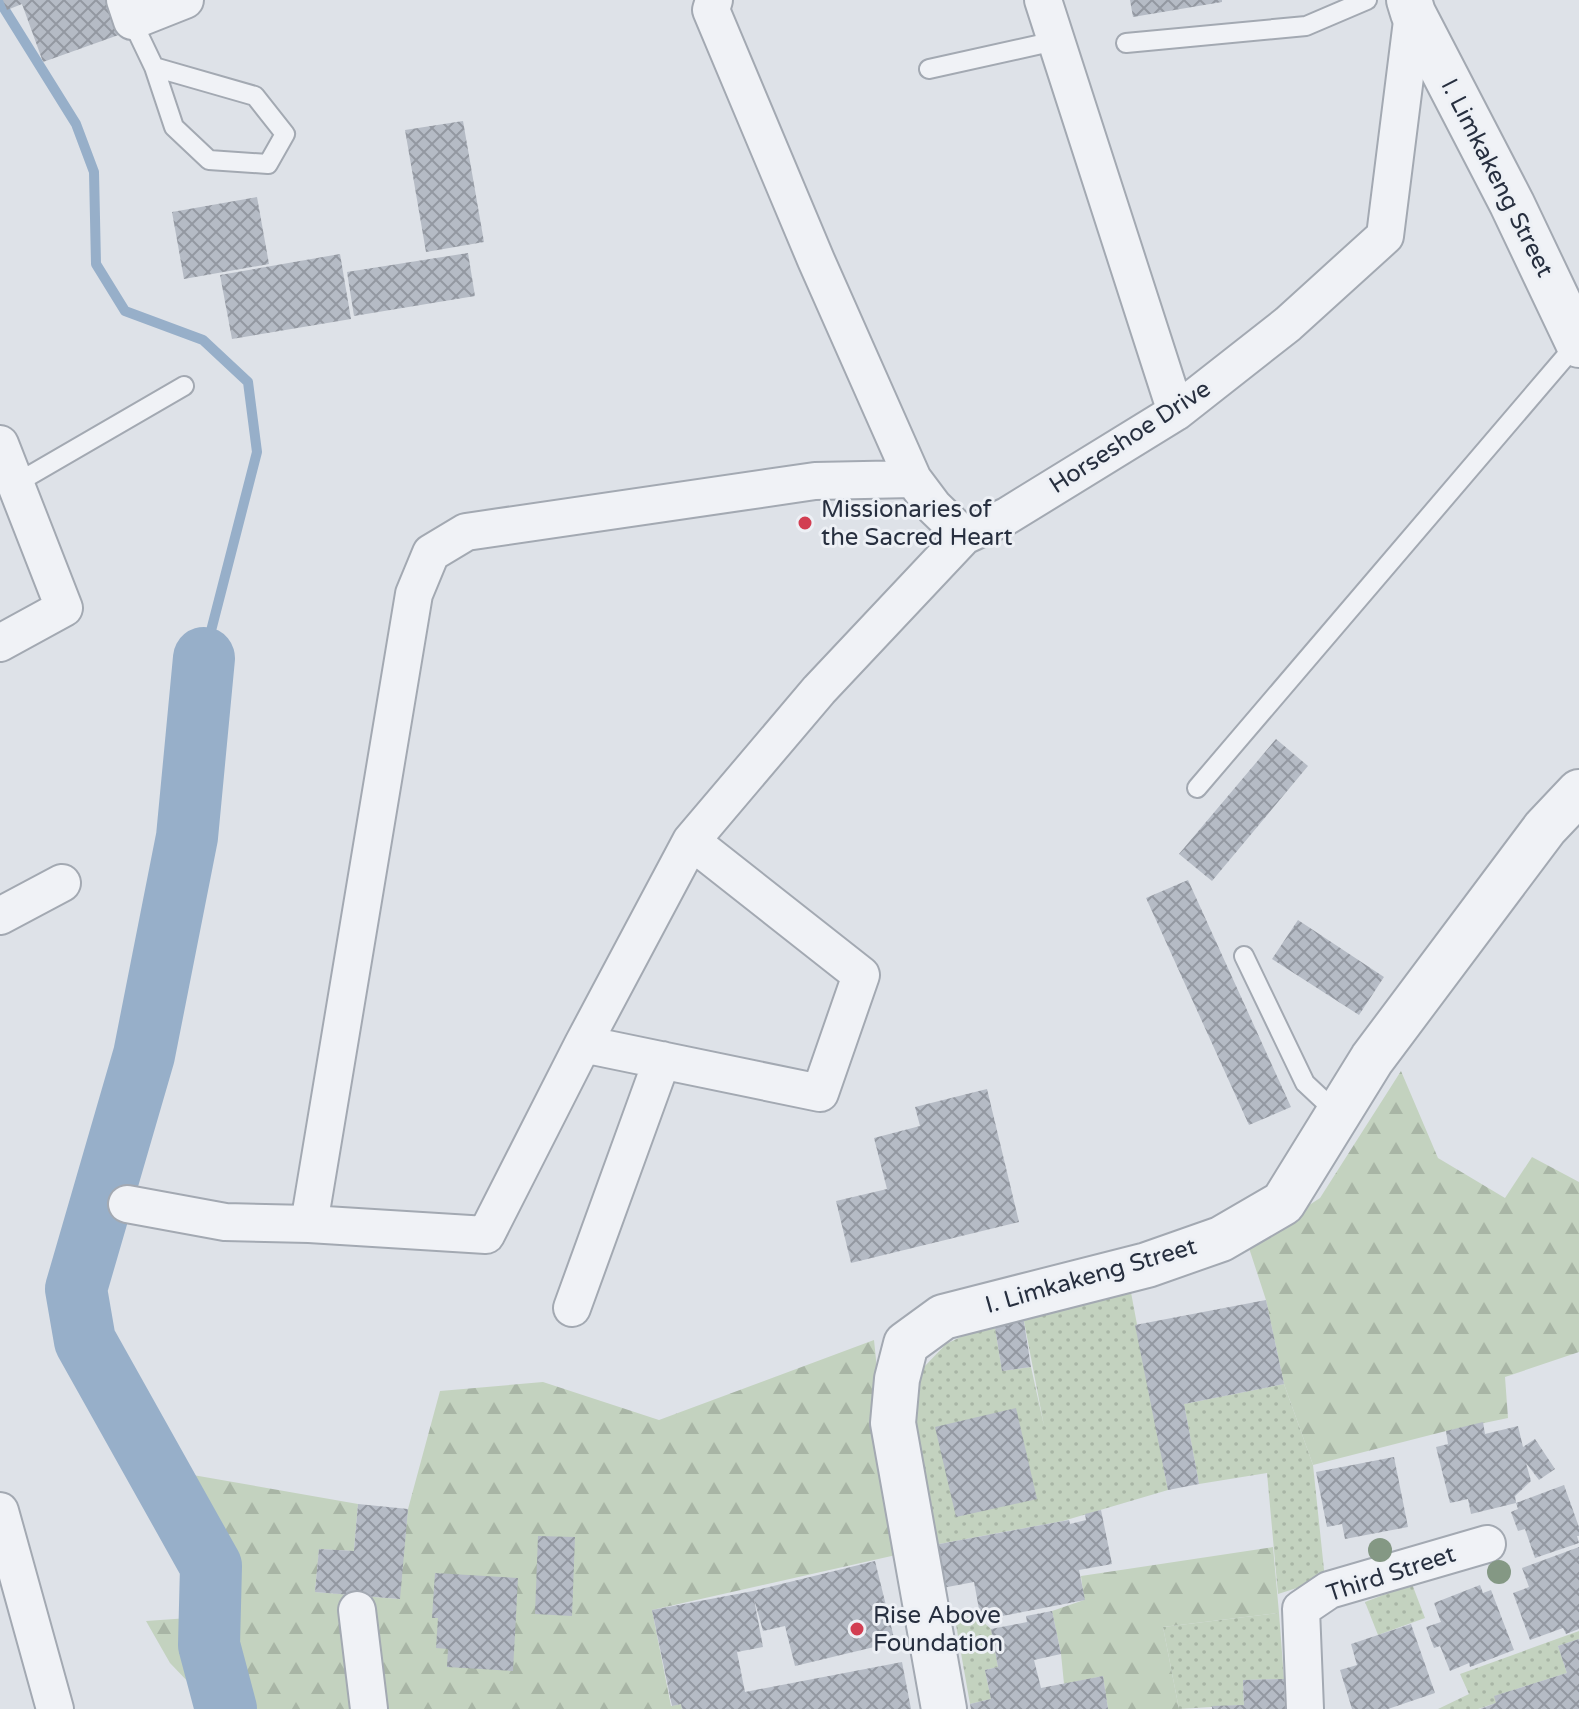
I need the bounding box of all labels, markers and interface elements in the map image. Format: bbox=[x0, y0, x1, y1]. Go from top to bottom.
street label: I. Limkakeng Street bbox=[1434, 74, 1560, 282]
street label: Horseshoe Drive bbox=[1044, 374, 1216, 500]
place label: Missionaries of the Sacred Heart bbox=[821, 495, 1013, 552]
marker: Missionaries of the Sacred Heart bbox=[796, 514, 814, 532]
street label: I. Limkakeng Street bbox=[982, 1232, 1200, 1320]
street label: Third Street bbox=[1323, 1540, 1459, 1608]
place label: Rise Above Foundation bbox=[873, 1601, 1003, 1658]
marker: Rise Above Foundation bbox=[848, 1620, 866, 1638]

